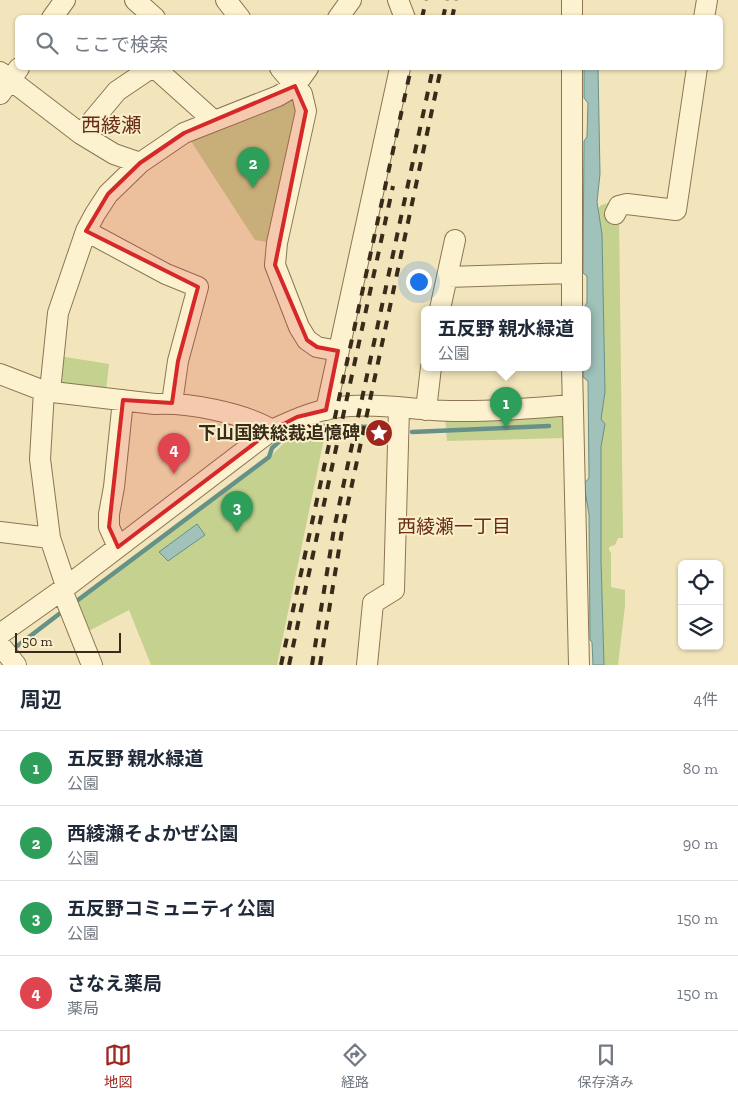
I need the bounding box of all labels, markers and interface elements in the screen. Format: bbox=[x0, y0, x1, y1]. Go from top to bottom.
search box bbox=[15, 15, 723, 70]
icon: search bbox=[33, 29, 61, 57]
text: ここで検索 bbox=[73, 33, 168, 56]
district label: 西綾瀬 bbox=[81, 113, 141, 137]
pin: 2 bbox=[237, 147, 269, 188]
your location bbox=[406, 269, 432, 295]
popup bbox=[421, 306, 591, 371]
text: 五反野 親水緑道 bbox=[438, 317, 574, 340]
text: 公園 bbox=[438, 344, 470, 363]
pin: 1 bbox=[490, 387, 522, 428]
place icon: 下山国鉄総裁追憶碑 bbox=[364, 418, 394, 448]
place label: 下山国鉄総裁追憶碑 bbox=[198, 422, 360, 444]
pin: 4 bbox=[158, 433, 190, 474]
pin: 3 bbox=[221, 491, 253, 532]
district label: 西綾瀬一丁目 bbox=[397, 515, 511, 538]
map controls bbox=[678, 560, 723, 650]
button: locate bbox=[678, 560, 723, 605]
button: layers bbox=[678, 605, 723, 650]
scale bar bbox=[15, 630, 121, 653]
text: 50 m bbox=[22, 633, 53, 650]
text: 周辺 bbox=[20, 687, 62, 712]
text: 4件 bbox=[693, 690, 718, 709]
text: 五反野 親水緑道 bbox=[67, 747, 204, 770]
text: 1 bbox=[33, 759, 39, 778]
text: 80 m bbox=[683, 759, 718, 778]
text: 公園 bbox=[67, 774, 99, 793]
text: 西綾瀬そよかぜ公園 bbox=[67, 822, 238, 845]
text: 2 bbox=[32, 834, 40, 853]
text: 90 m bbox=[683, 834, 718, 853]
text: 公園 bbox=[67, 849, 99, 868]
text: 五反野コミュニティ公園 bbox=[67, 897, 275, 920]
text: 3 bbox=[32, 909, 40, 928]
text: 150 m bbox=[677, 909, 718, 928]
text: 公園 bbox=[67, 924, 99, 943]
text: さなえ薬局 bbox=[67, 972, 162, 995]
text: 4 bbox=[31, 984, 41, 1003]
text: 150 m bbox=[677, 984, 718, 1003]
text: 薬局 bbox=[67, 999, 99, 1018]
tab: 地図 bbox=[104, 1041, 132, 1091]
tab: 経路 bbox=[341, 1041, 369, 1091]
tab: 保存済み bbox=[578, 1041, 634, 1091]

